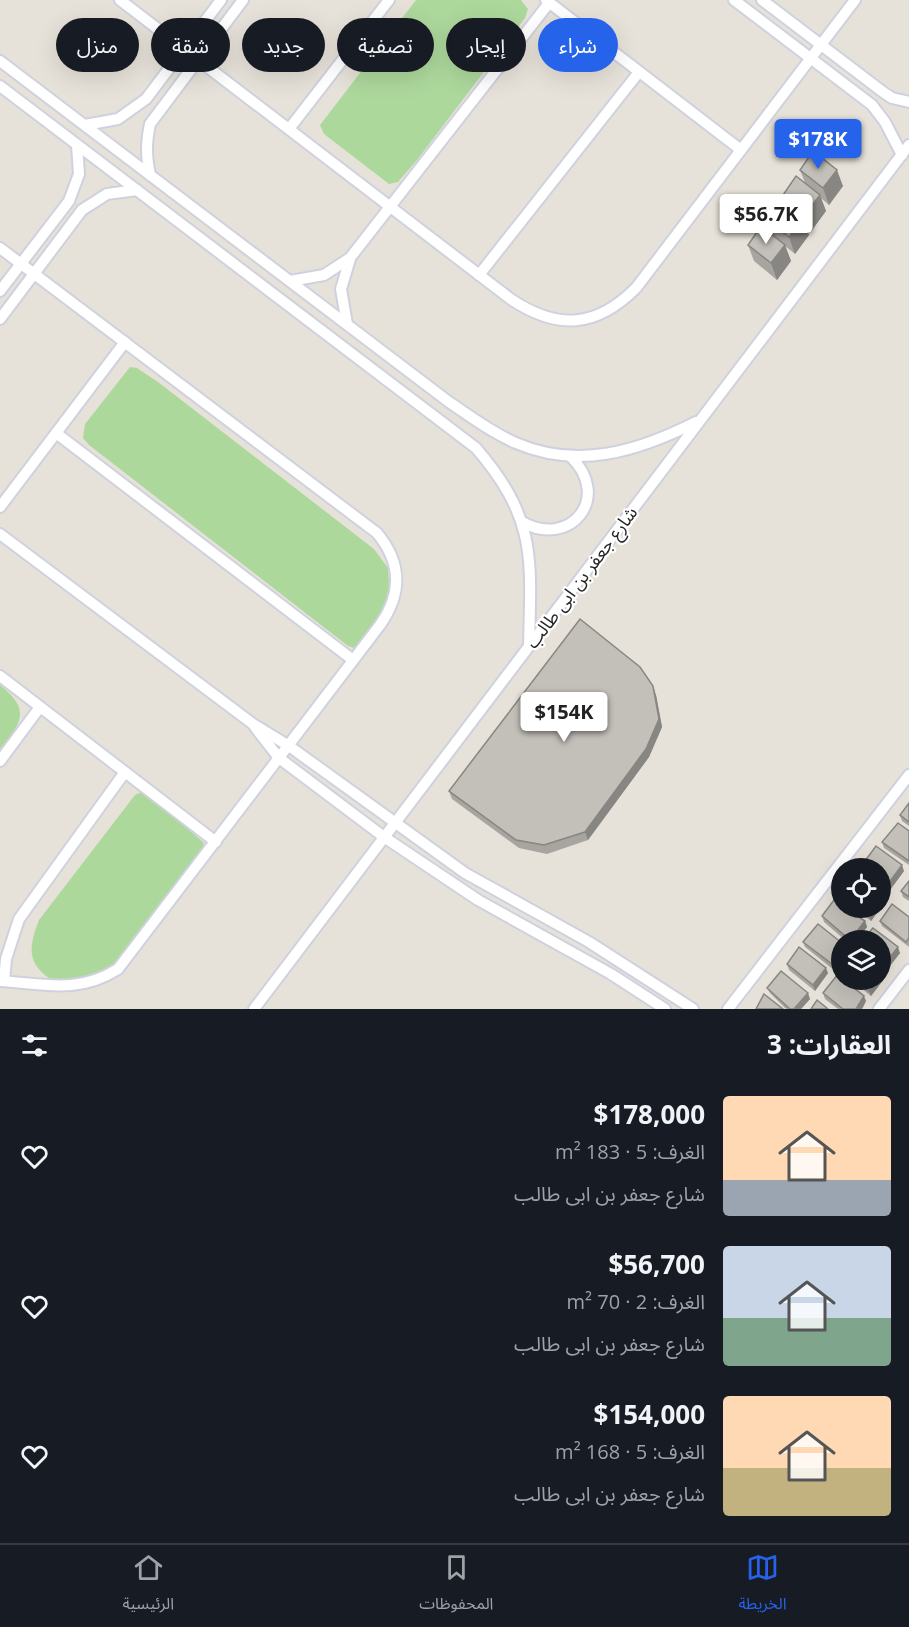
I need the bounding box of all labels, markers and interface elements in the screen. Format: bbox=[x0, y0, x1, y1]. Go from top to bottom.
chip: منزل bbox=[56, 18, 139, 72]
chip: شقة bbox=[151, 18, 230, 72]
chip: جديد bbox=[242, 18, 325, 72]
chip: تصفية bbox=[337, 18, 434, 72]
chip: إيجار bbox=[446, 18, 526, 72]
chip: شراء bbox=[538, 18, 618, 72]
pin: $178K bbox=[776, 119, 860, 170]
text: $178K bbox=[788, 125, 848, 152]
pin: $56.7K bbox=[717, 194, 815, 245]
text: $56.7K bbox=[734, 200, 798, 227]
street label: شارع جعفر بن ابى طالب bbox=[520, 501, 645, 655]
pin: $154K bbox=[522, 692, 606, 743]
text: $154K bbox=[534, 698, 594, 725]
map controls bbox=[831, 858, 891, 990]
button: locate bbox=[831, 858, 891, 918]
button: layers bbox=[831, 930, 891, 990]
text: العقارات: 3 bbox=[767, 1026, 891, 1062]
icon: filters bbox=[18, 1029, 51, 1062]
text: $178,000 bbox=[594, 1096, 705, 1132]
icon: home bbox=[771, 1120, 843, 1192]
text: الغرف: 5 · 183 m² bbox=[555, 1138, 705, 1165]
icon: heart bbox=[18, 1140, 51, 1173]
text: شارع جعفر بن ابى طالب bbox=[514, 1180, 705, 1207]
text: $56,700 bbox=[608, 1246, 705, 1282]
icon: home bbox=[771, 1270, 843, 1342]
text: الغرف: 2 · 70 m² bbox=[567, 1288, 705, 1315]
icon: heart bbox=[18, 1290, 51, 1323]
text: شارع جعفر بن ابى طالب bbox=[514, 1330, 705, 1357]
text: $154,000 bbox=[594, 1396, 705, 1432]
icon: home bbox=[771, 1420, 843, 1492]
text: الغرف: 5 · 168 m² bbox=[555, 1438, 705, 1465]
icon: heart bbox=[18, 1440, 51, 1473]
text: شارع جعفر بن ابى طالب bbox=[514, 1480, 705, 1507]
tab: الرئيسية bbox=[123, 1551, 174, 1621]
tab: المحفوظات bbox=[419, 1551, 493, 1621]
tab: الخريطة bbox=[739, 1551, 786, 1621]

